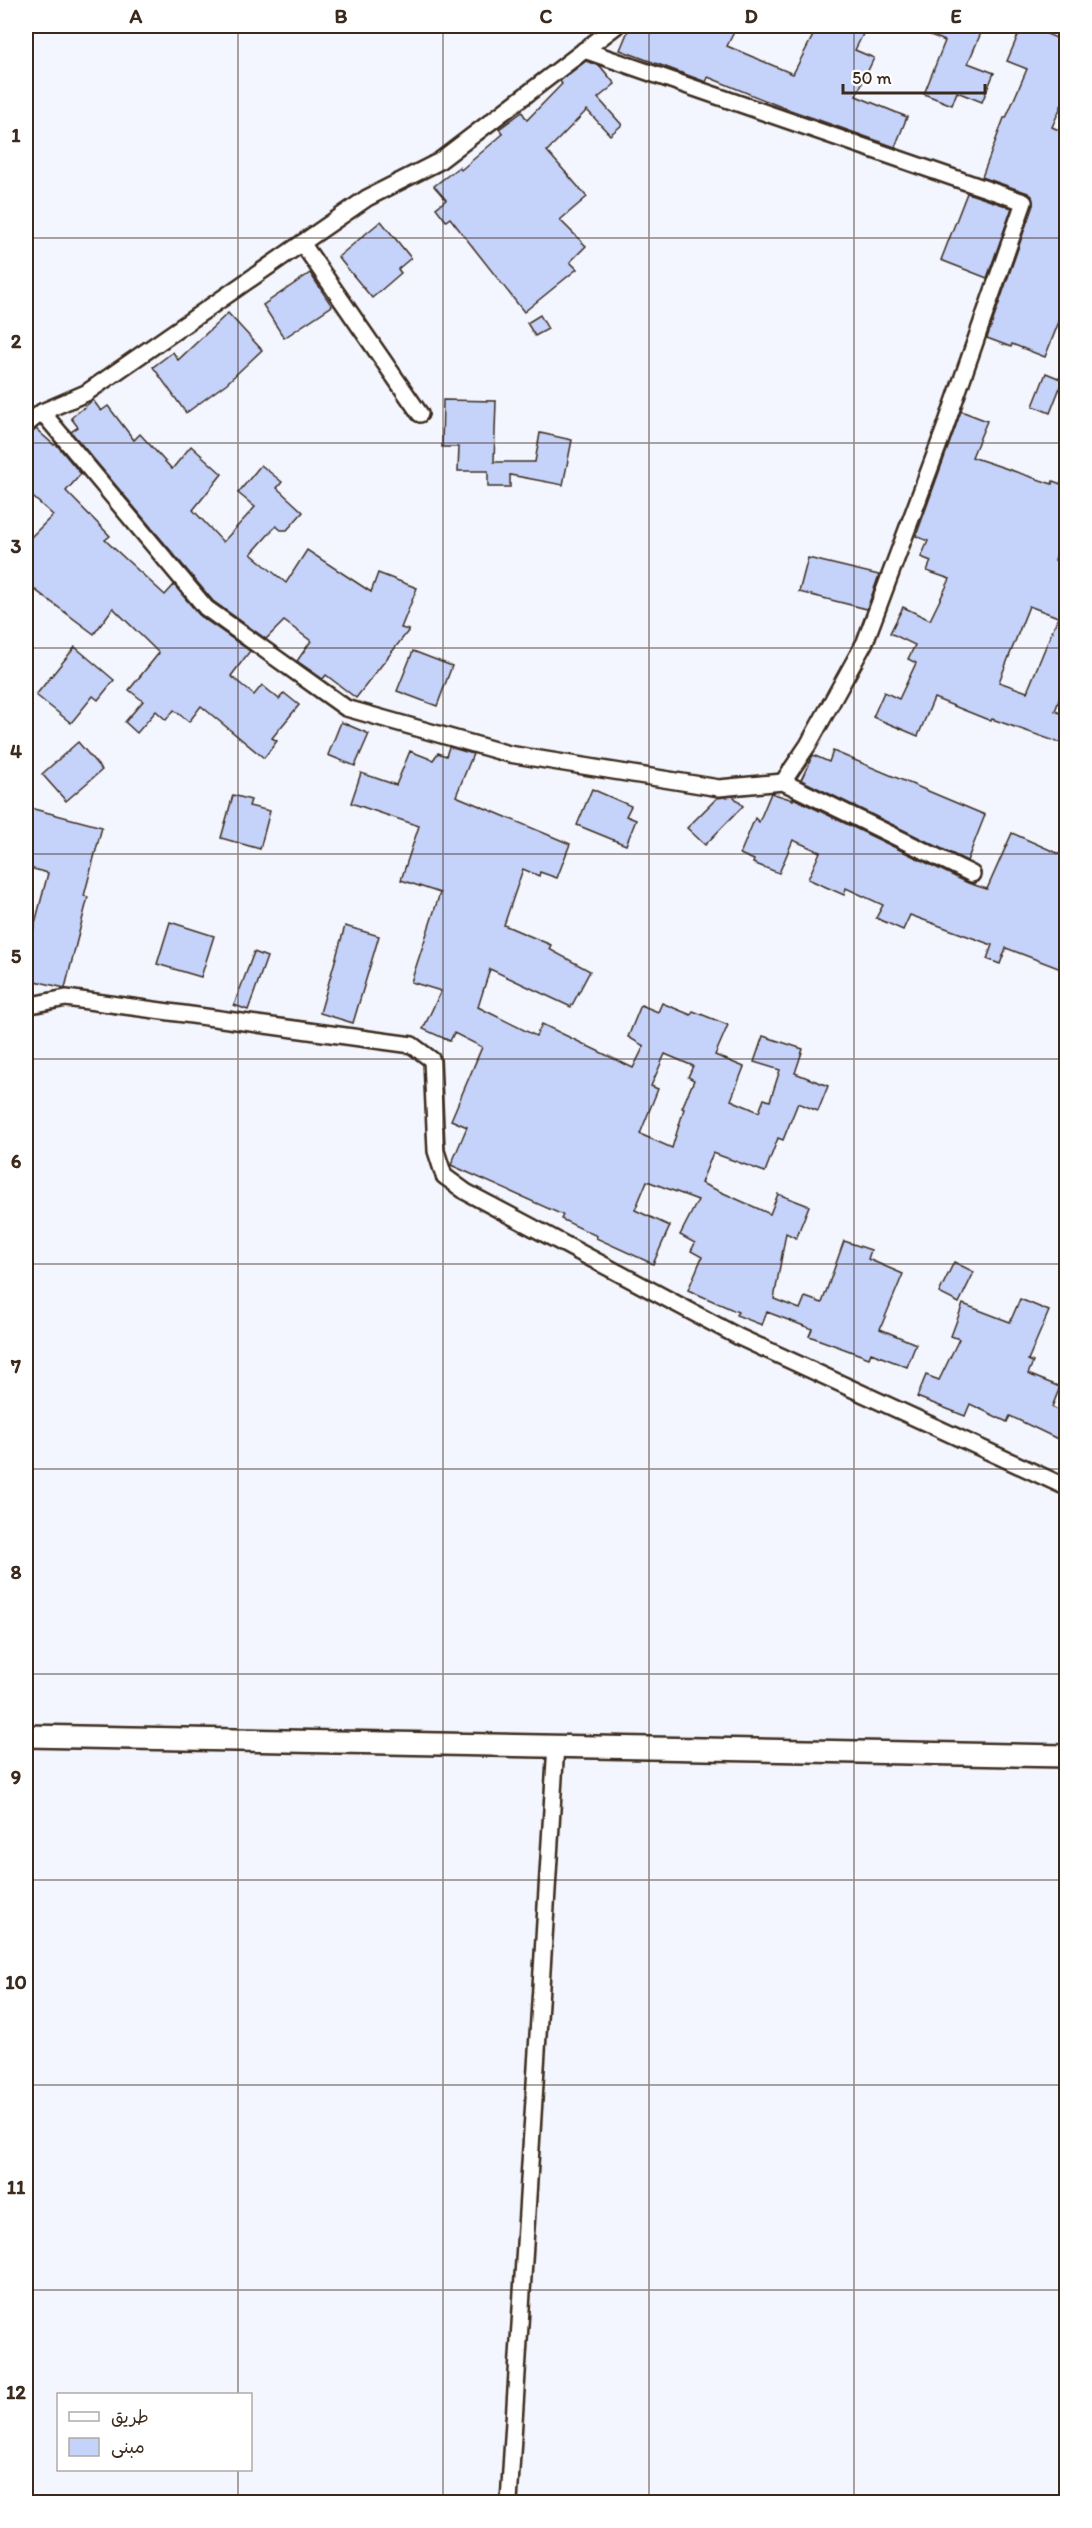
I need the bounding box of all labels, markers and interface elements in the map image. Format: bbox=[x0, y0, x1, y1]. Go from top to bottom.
text: A bbox=[129, 4, 143, 28]
text: B bbox=[335, 4, 348, 28]
text: C bbox=[540, 4, 553, 28]
text: D bbox=[744, 4, 758, 28]
text: E bbox=[950, 4, 962, 28]
scale bar bbox=[843, 57, 986, 95]
text: 50 m bbox=[852, 67, 892, 89]
text: 1 bbox=[11, 123, 21, 147]
text: 2 bbox=[11, 329, 22, 353]
text: 3 bbox=[11, 534, 22, 558]
text: 4 bbox=[10, 739, 22, 763]
text: 5 bbox=[11, 944, 22, 968]
text: 6 bbox=[11, 1149, 22, 1173]
text: 7 bbox=[10, 1354, 21, 1378]
text: 8 bbox=[11, 1560, 22, 1584]
text: 9 bbox=[11, 1765, 21, 1789]
text: 10 bbox=[5, 1970, 27, 1994]
text: 11 bbox=[7, 2175, 26, 2199]
text: 12 bbox=[6, 2380, 26, 2404]
legend bbox=[57, 2393, 252, 2471]
text: طريق bbox=[111, 2406, 149, 2428]
text: مبنى bbox=[111, 2436, 145, 2458]

